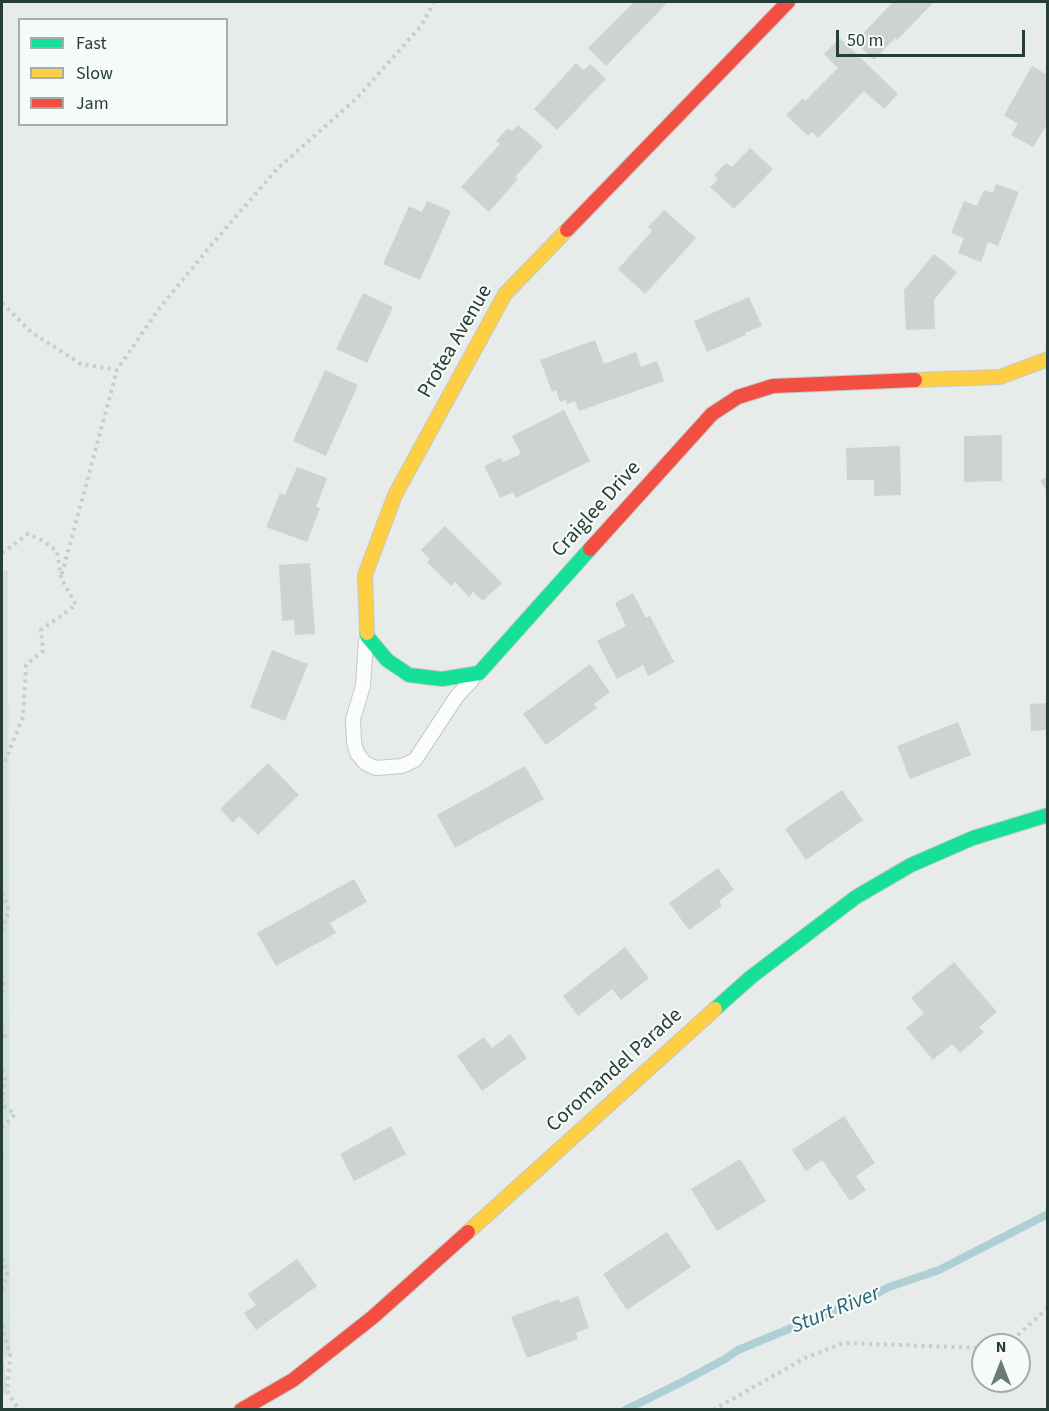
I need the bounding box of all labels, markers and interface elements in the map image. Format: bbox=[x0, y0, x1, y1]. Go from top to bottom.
legend bbox=[18, 18, 228, 126]
scale bar bbox=[839, 18, 1028, 56]
text: 50 m bbox=[847, 28, 883, 53]
text: Fast bbox=[76, 31, 107, 56]
text: Slow bbox=[76, 61, 113, 86]
text: Jam bbox=[76, 91, 109, 116]
street label: Protea Avenue bbox=[413, 281, 499, 403]
street label: Craiglee Drive bbox=[547, 457, 647, 563]
street label: Coromandel Parade bbox=[542, 1003, 688, 1139]
water label: Sturt River bbox=[788, 1281, 884, 1341]
north arrow bbox=[971, 1333, 1031, 1393]
text: N bbox=[996, 1336, 1006, 1358]

